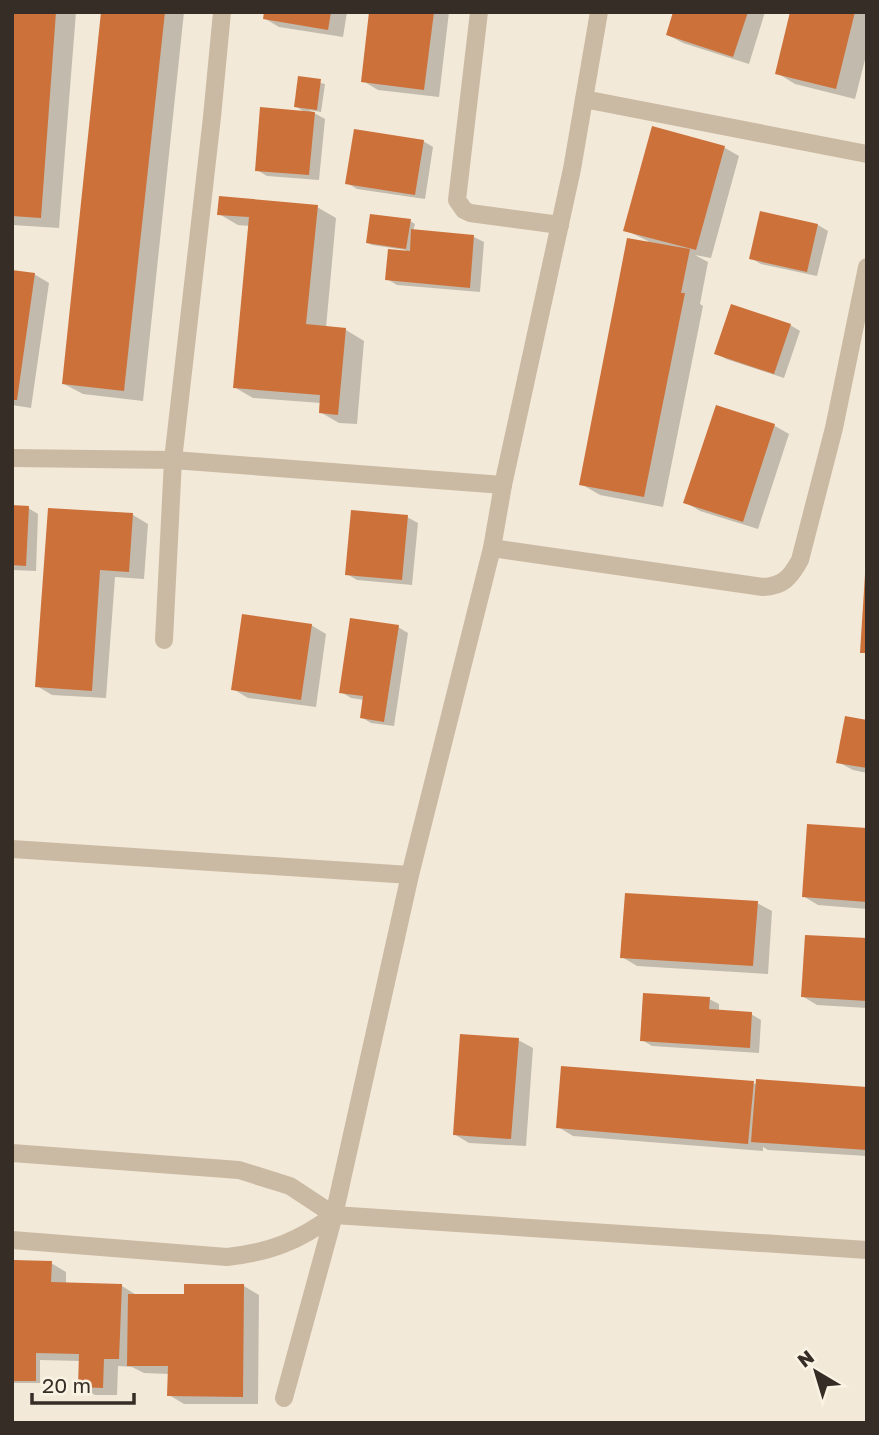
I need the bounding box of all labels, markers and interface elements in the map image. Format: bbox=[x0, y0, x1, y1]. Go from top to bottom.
north arrow bbox=[781, 1337, 851, 1407]
text: N bbox=[792, 1345, 818, 1372]
scale bar bbox=[32, 1362, 133, 1406]
text: 20 m bbox=[42, 1372, 91, 1398]

